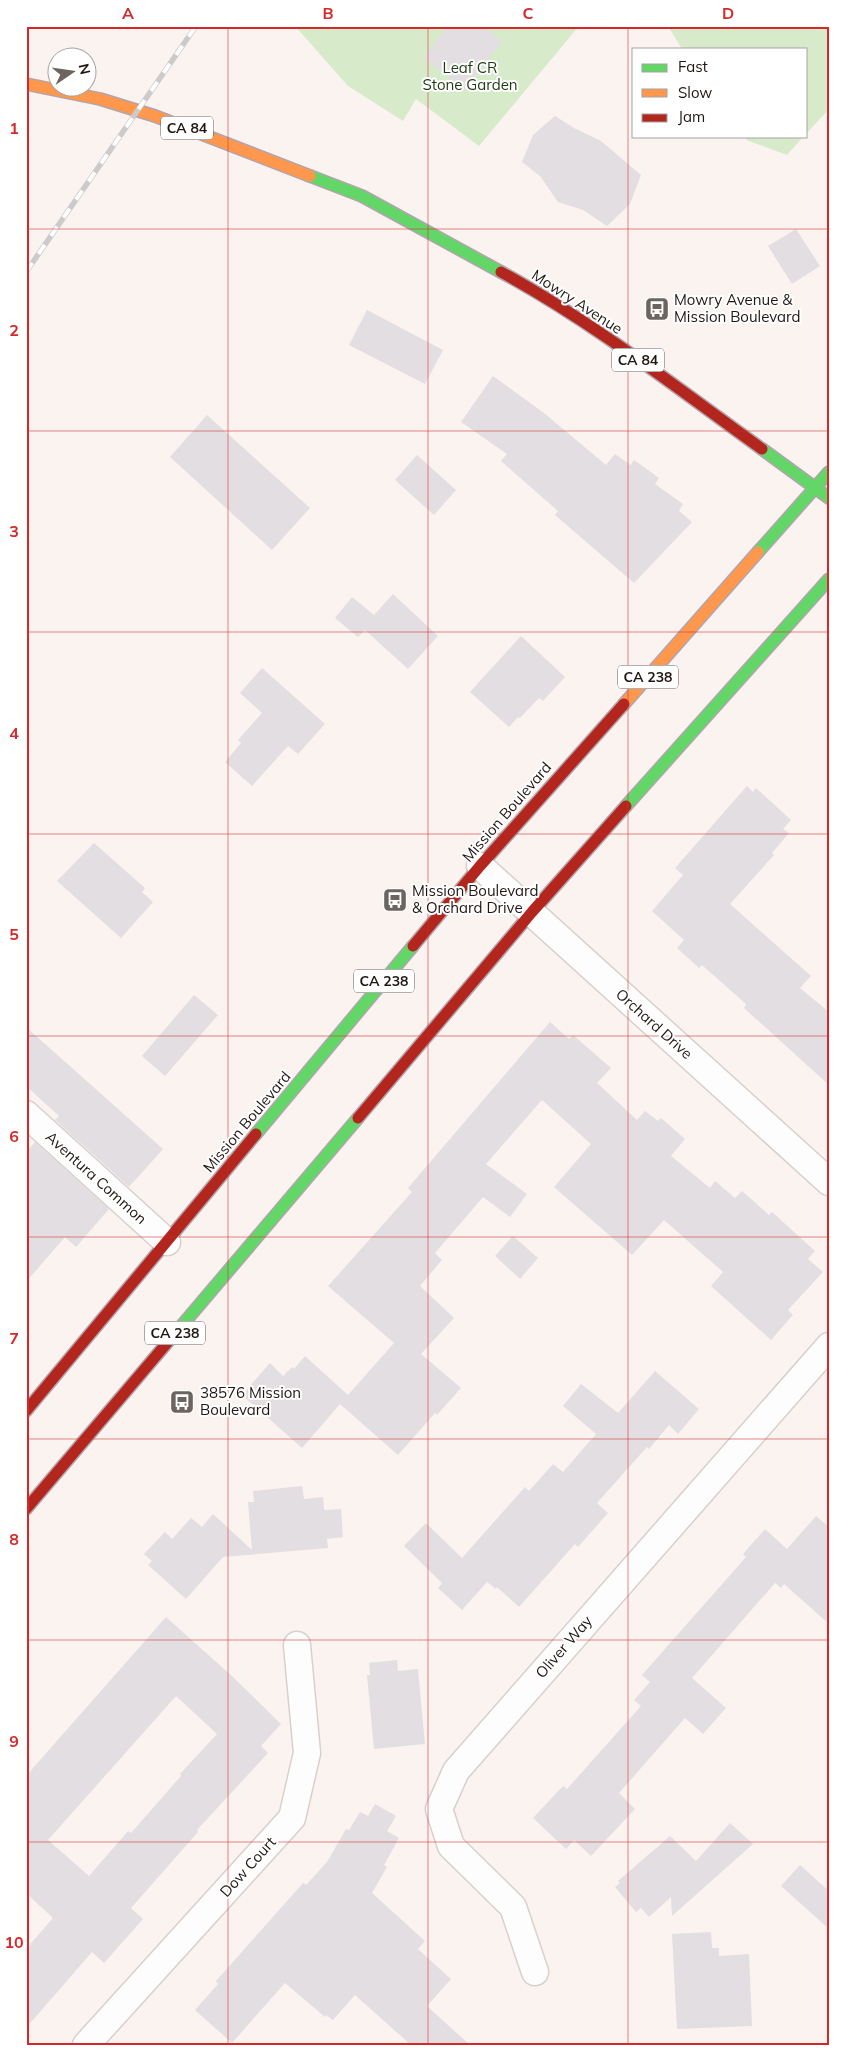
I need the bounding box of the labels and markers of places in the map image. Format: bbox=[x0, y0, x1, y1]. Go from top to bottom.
place label: Mowry Avenue & Mission Boulevard bbox=[674, 290, 800, 326]
bus stop icon: Mowry Avenue & Mission Boulevard bbox=[644, 296, 670, 322]
place label: Mission Boulevard & Orchard Drive bbox=[412, 881, 538, 917]
bus stop icon: Mission Boulevard & Orchard Drive bbox=[382, 887, 408, 913]
place label: 38576 Mission Boulevard bbox=[200, 1383, 301, 1419]
bus stop icon: 38576 Mission Boulevard bbox=[169, 1389, 195, 1415]

